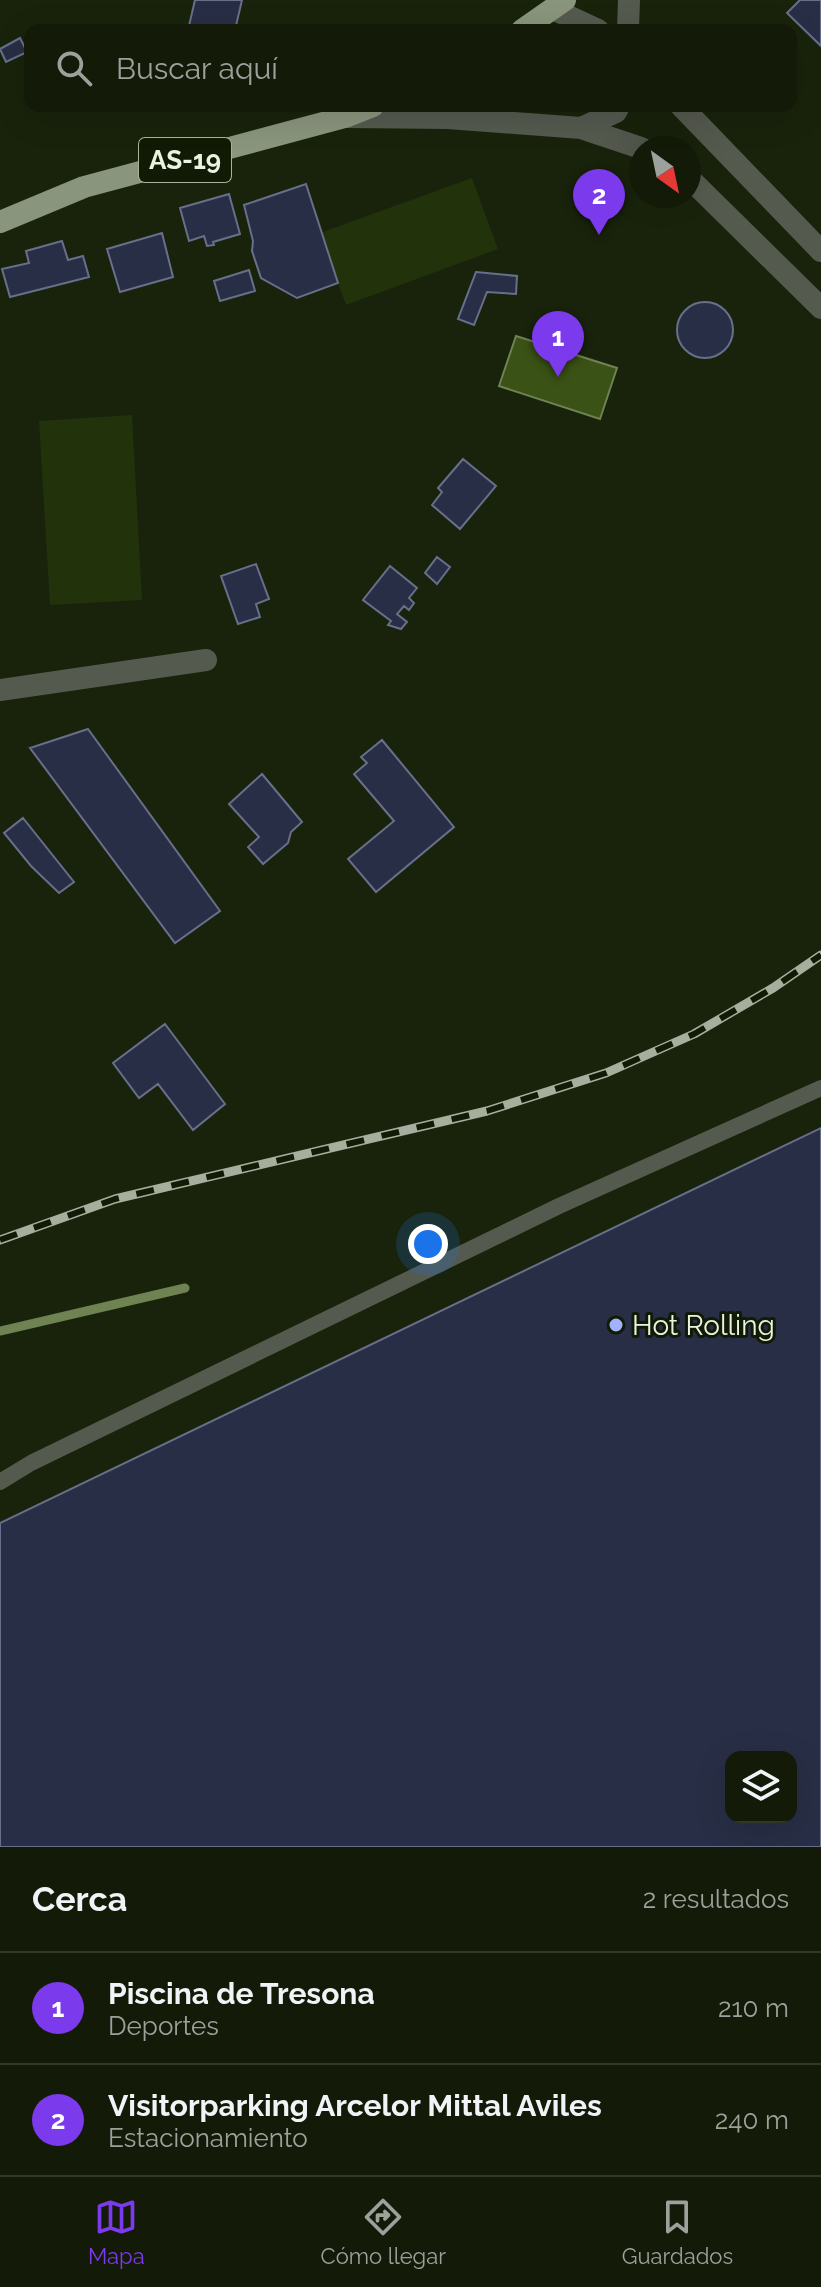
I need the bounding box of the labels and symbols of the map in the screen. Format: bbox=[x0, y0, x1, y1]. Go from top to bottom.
north arrow bbox=[629, 136, 701, 208]
road number: AS-19 bbox=[139, 138, 231, 182]
pin: 2 bbox=[573, 169, 625, 235]
pin: 1 bbox=[532, 311, 584, 377]
your location bbox=[408, 1224, 448, 1264]
place label: Hot Rolling bbox=[632, 1309, 775, 1342]
marker: Hot Rolling bbox=[607, 1316, 625, 1334]

